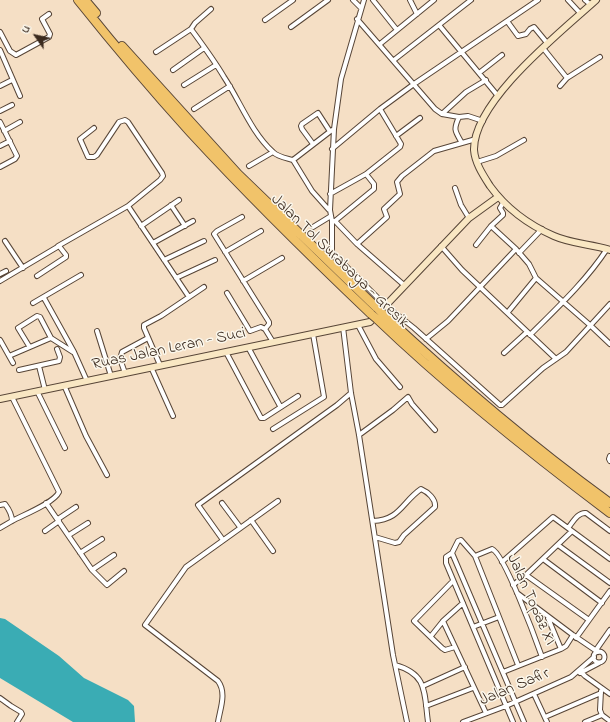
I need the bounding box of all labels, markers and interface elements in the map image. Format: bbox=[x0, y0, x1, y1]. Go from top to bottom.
north arrow bbox=[16, 16, 56, 56]
text: U bbox=[17, 22, 35, 37]
street label: Jalan Tol Surabaya - Gresik bbox=[266, 191, 412, 333]
street label: Ruas Jalan Leran - Suci bbox=[91, 324, 247, 376]
street label: Jalan Topaz XI bbox=[501, 552, 559, 648]
street label: Jalan Safir bbox=[477, 665, 553, 711]

